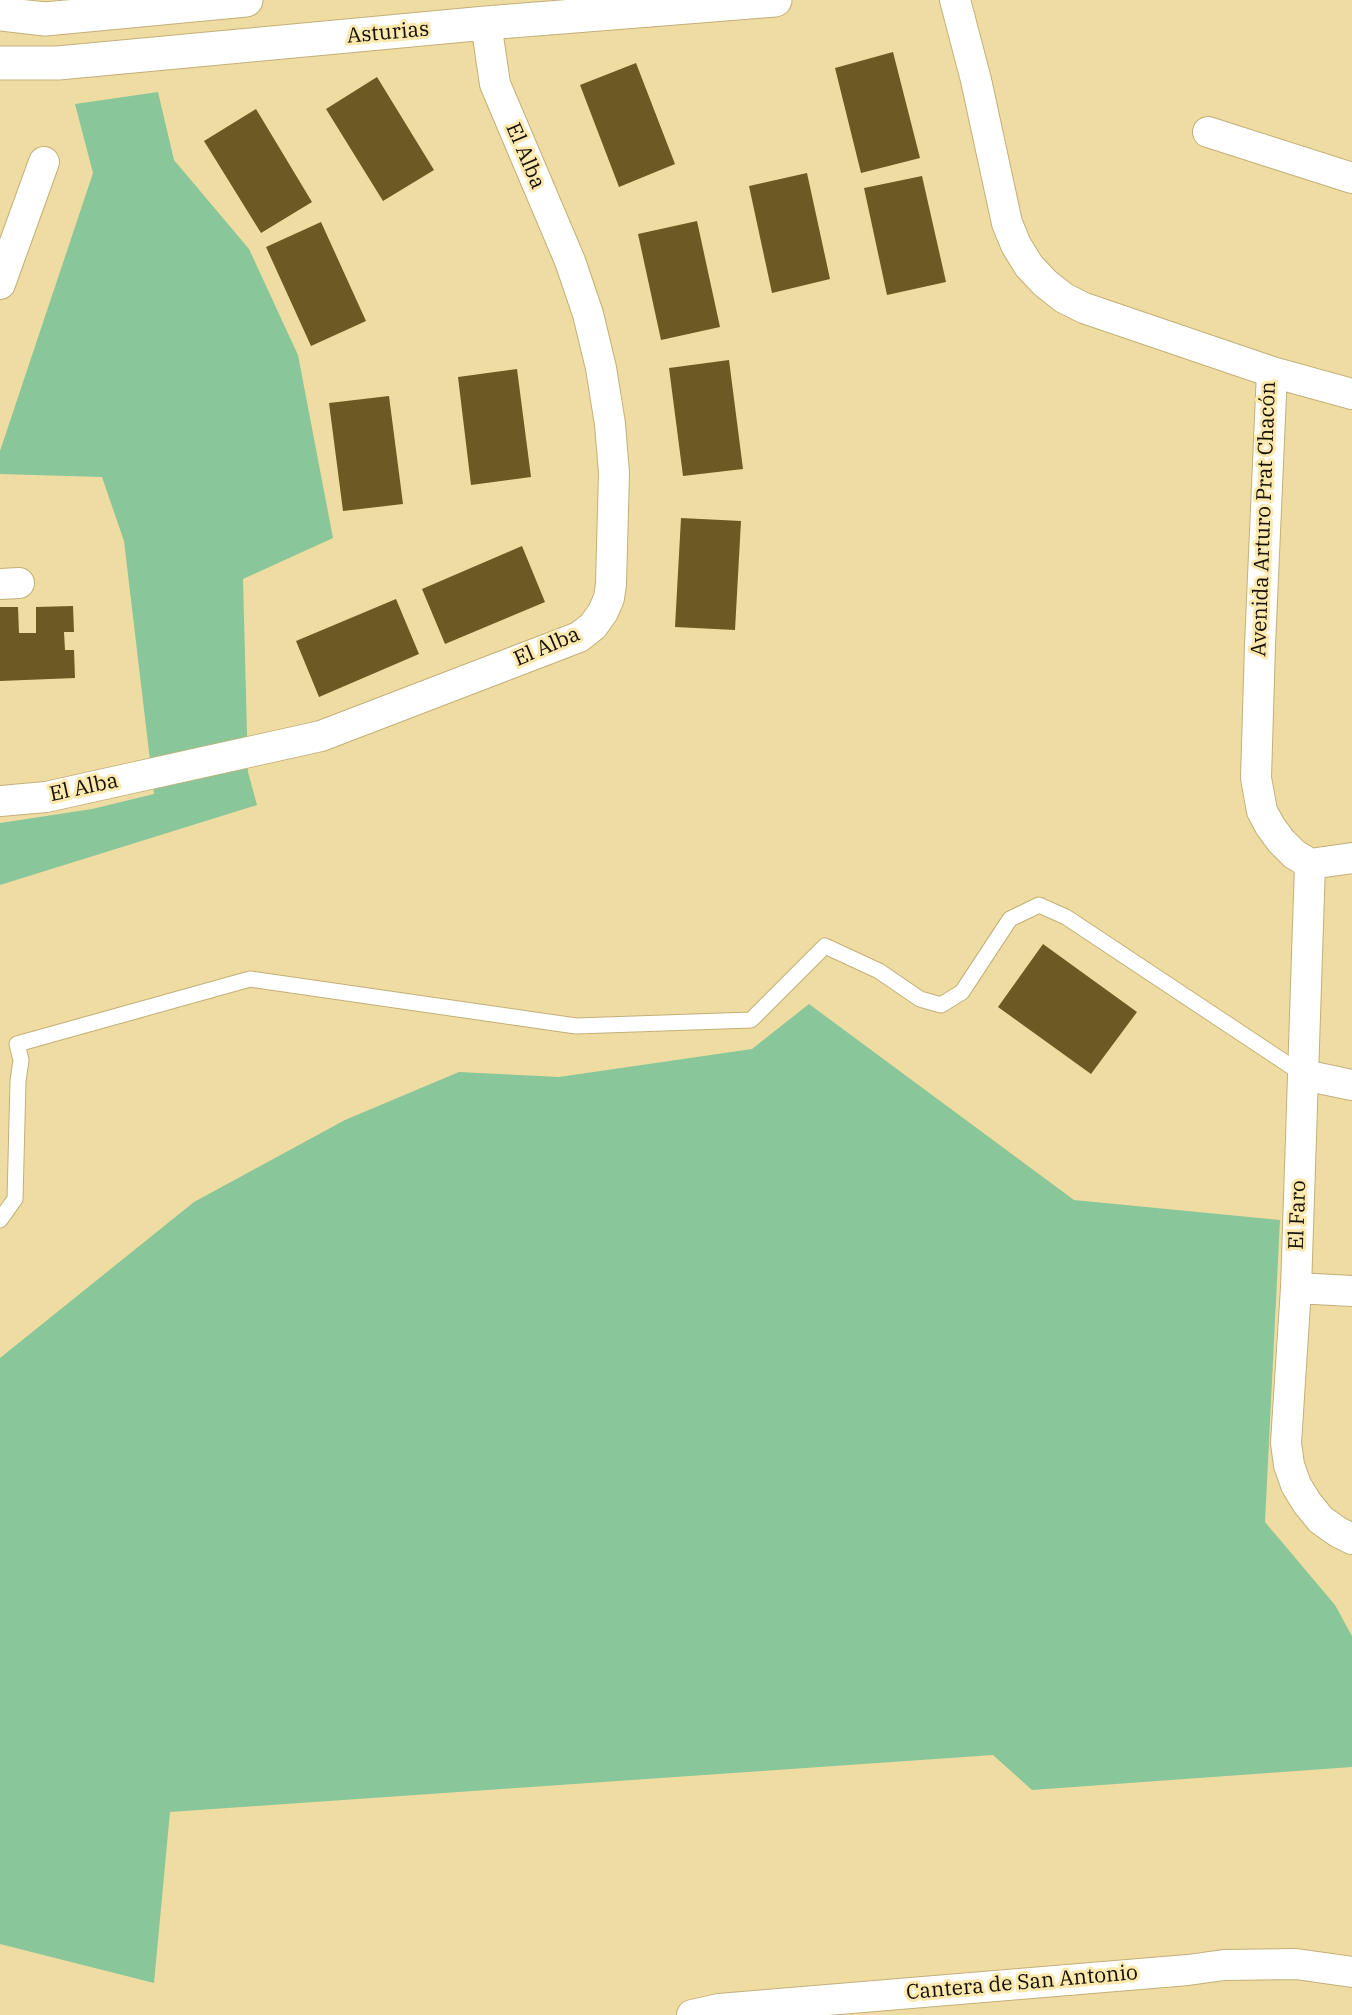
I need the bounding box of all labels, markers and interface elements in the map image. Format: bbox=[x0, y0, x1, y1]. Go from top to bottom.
street label: Asturias bbox=[346, 17, 430, 49]
street label: El Alba bbox=[500, 119, 550, 193]
street label: Avenida Arturo Prat Chacón bbox=[1247, 381, 1281, 657]
street label: El Alba bbox=[510, 622, 584, 672]
street label: El Alba bbox=[47, 768, 121, 808]
street label: El Faro bbox=[1284, 1180, 1312, 1250]
street label: Cantera de San Antonio bbox=[905, 1960, 1139, 2006]

